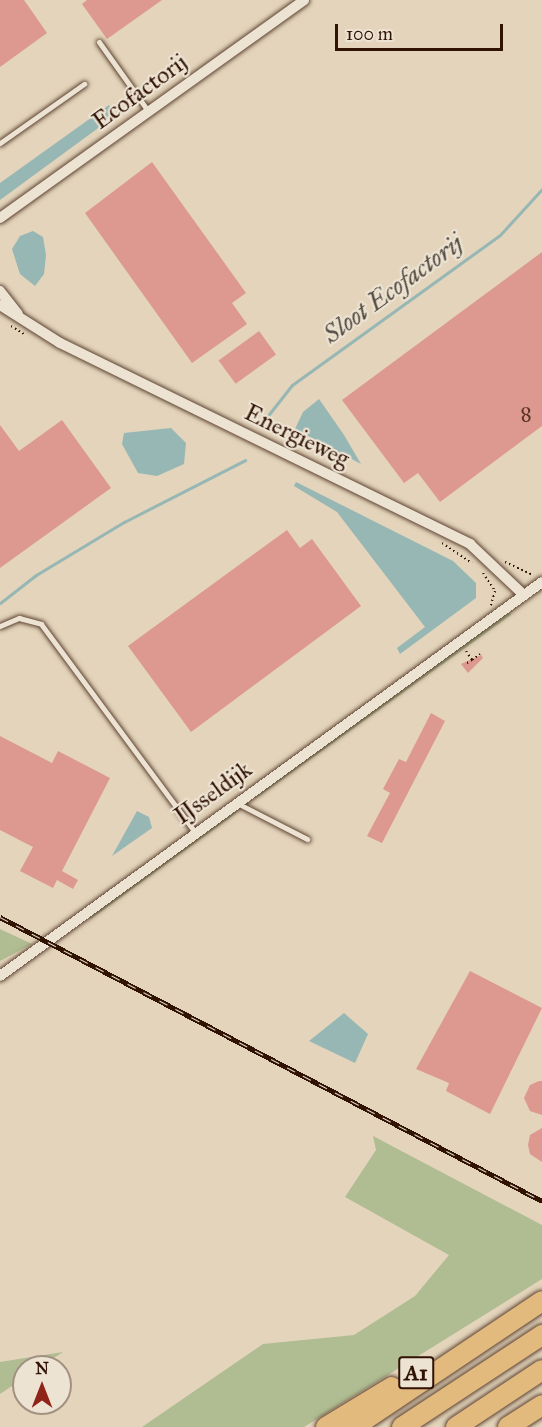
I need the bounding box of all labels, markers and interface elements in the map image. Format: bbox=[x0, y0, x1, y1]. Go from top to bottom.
scale bar bbox=[338, 12, 506, 50]
text: 100 m bbox=[346, 23, 393, 45]
street label: Ecofactorij bbox=[87, 48, 193, 136]
water label: Sloot Ecofactorij bbox=[317, 228, 469, 350]
street label: Energieweg bbox=[240, 398, 354, 474]
house number: 8 bbox=[520, 401, 532, 427]
street label: IJsseldijk bbox=[169, 755, 257, 831]
road number: A1 bbox=[398, 1354, 434, 1392]
north arrow bbox=[12, 1355, 72, 1415]
text: N bbox=[35, 1359, 49, 1378]

